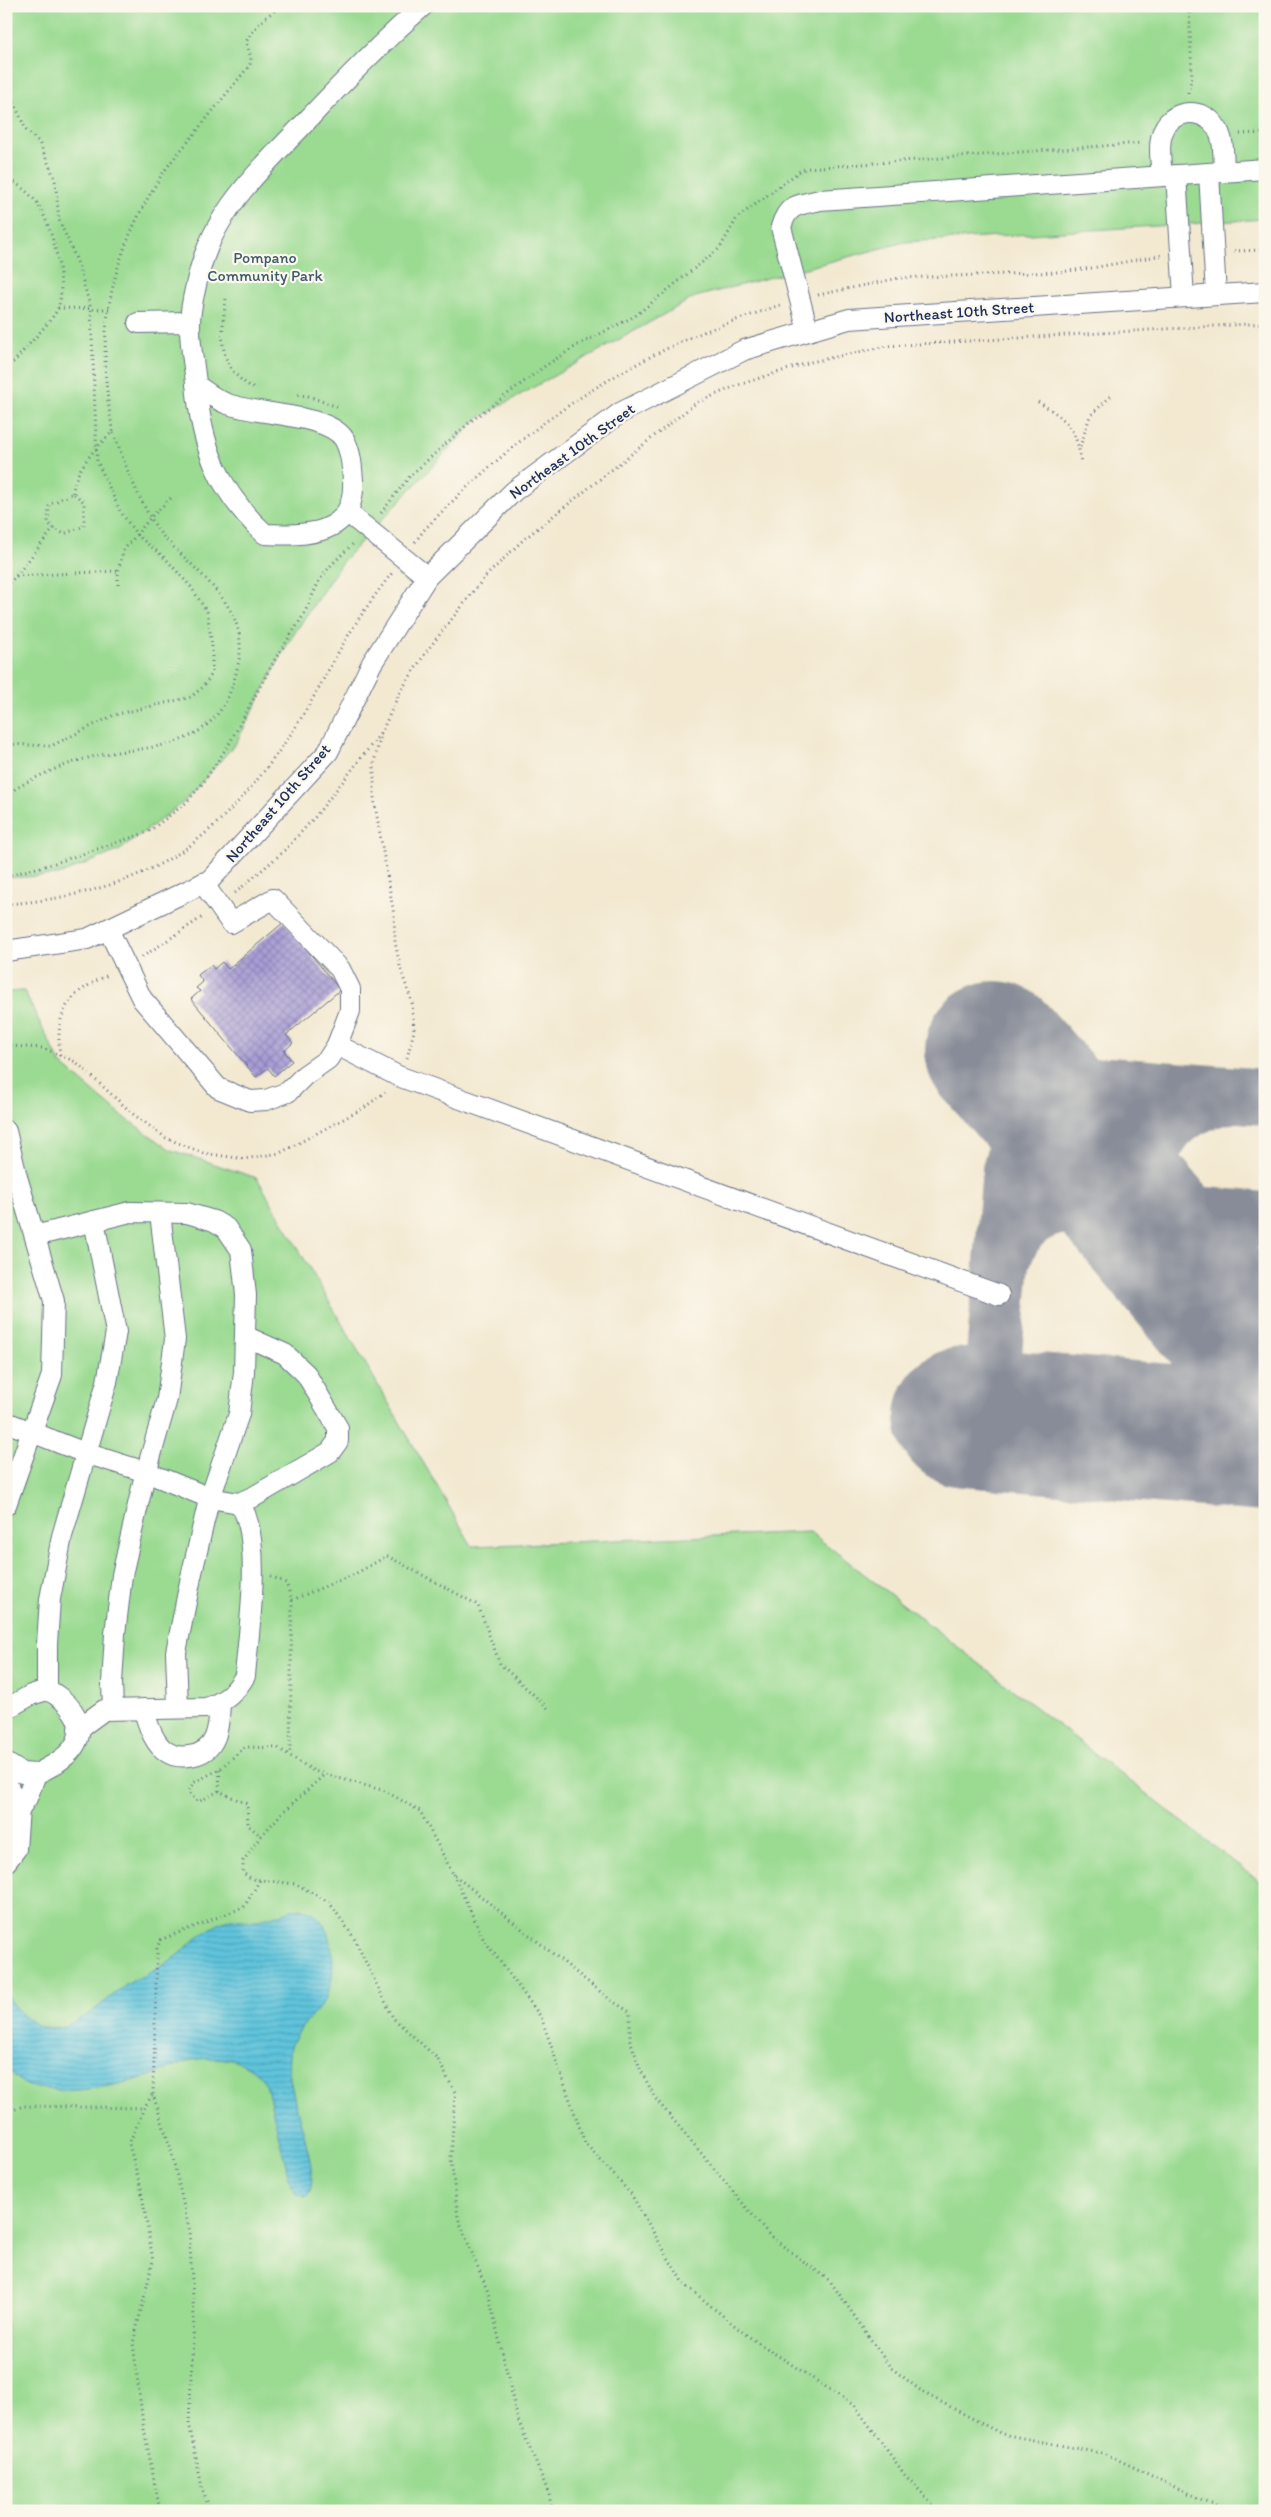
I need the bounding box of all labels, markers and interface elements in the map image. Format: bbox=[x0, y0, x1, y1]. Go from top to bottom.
park label: Pompano Community Park bbox=[207, 248, 323, 285]
street label: Northeast 10th Street bbox=[883, 297, 1035, 327]
street label: Northeast 10th Street bbox=[506, 399, 638, 503]
street label: Northeast 10th Street bbox=[221, 740, 335, 866]

